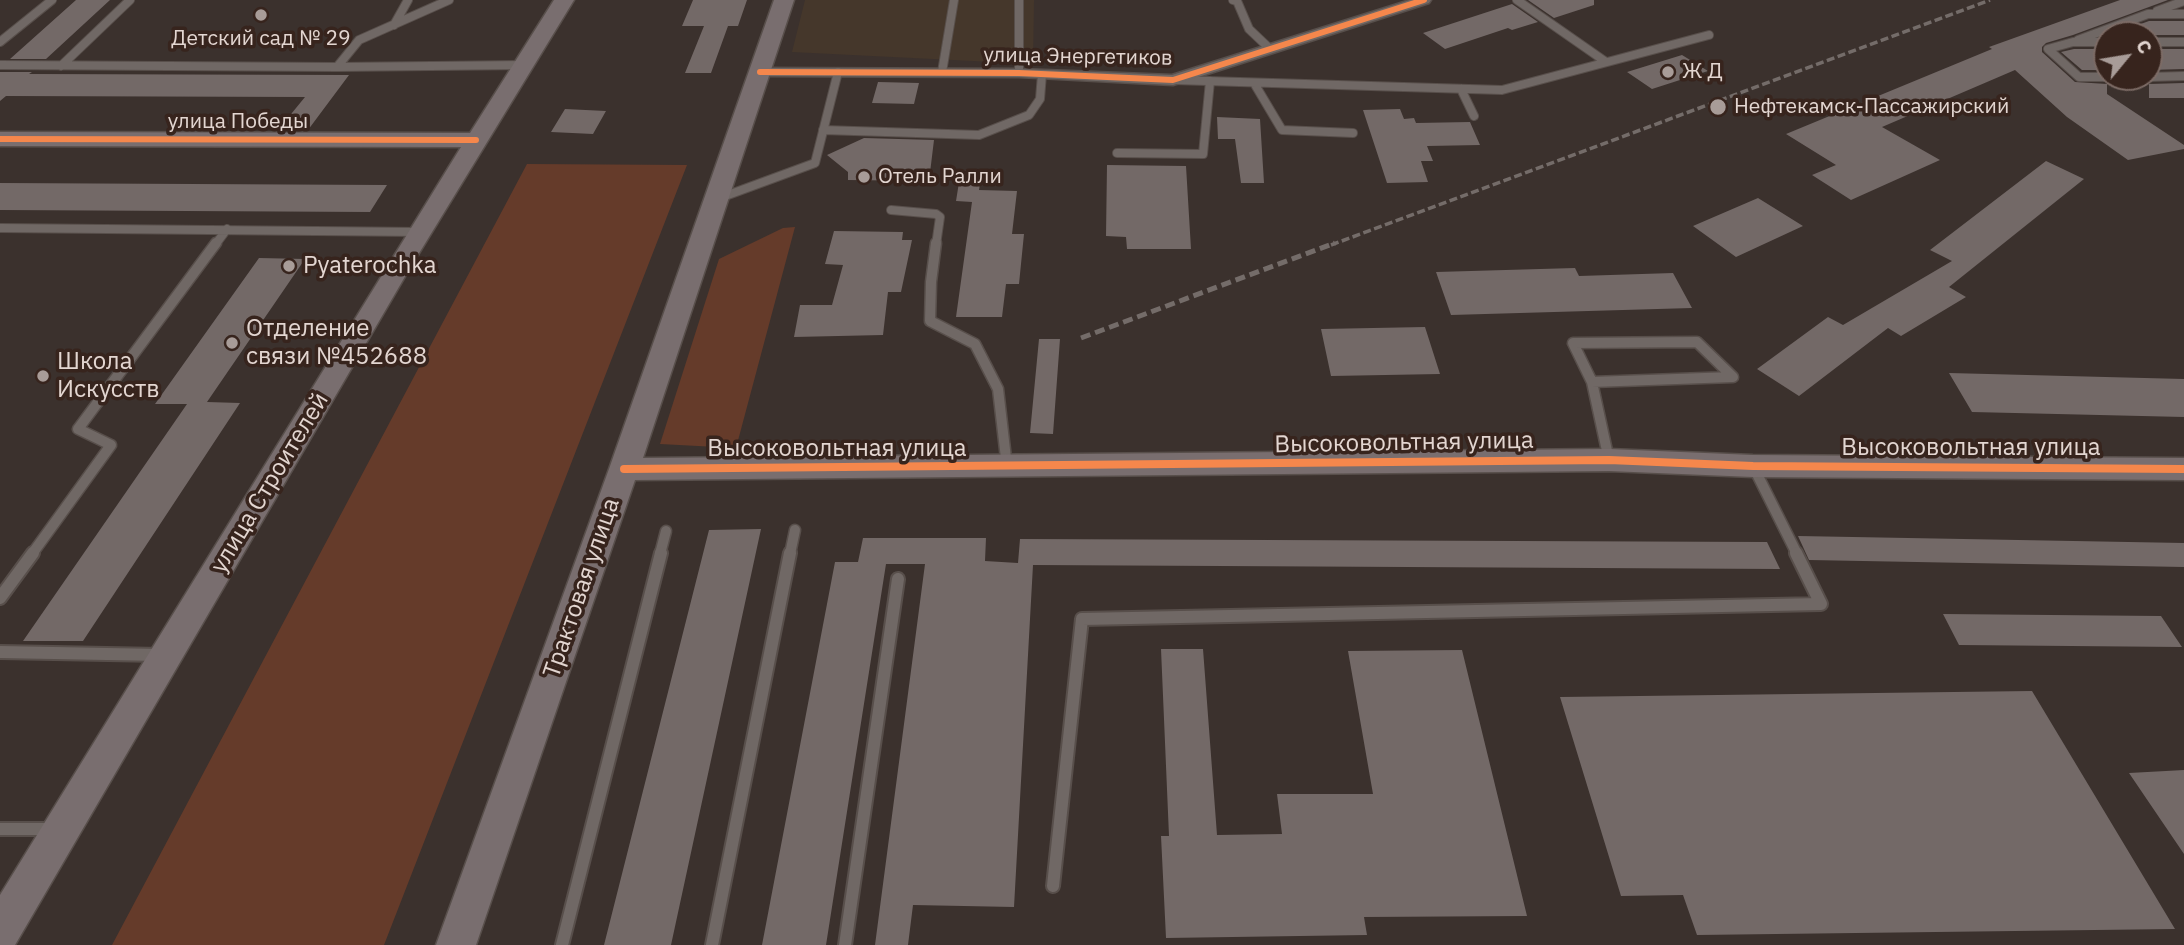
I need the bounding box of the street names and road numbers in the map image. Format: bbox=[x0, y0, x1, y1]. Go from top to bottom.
street label: улица Энергетиков bbox=[983, 43, 1173, 71]
street label: улица Победы bbox=[168, 109, 308, 135]
street label: улица Строителей bbox=[205, 388, 335, 578]
street label: Высоковольтная улица bbox=[1274, 426, 1534, 460]
street label: Высоковольтная улица bbox=[1841, 434, 2101, 462]
street label: Высоковольтная улица bbox=[707, 435, 967, 463]
street label: Трактовая улица bbox=[538, 494, 626, 682]

